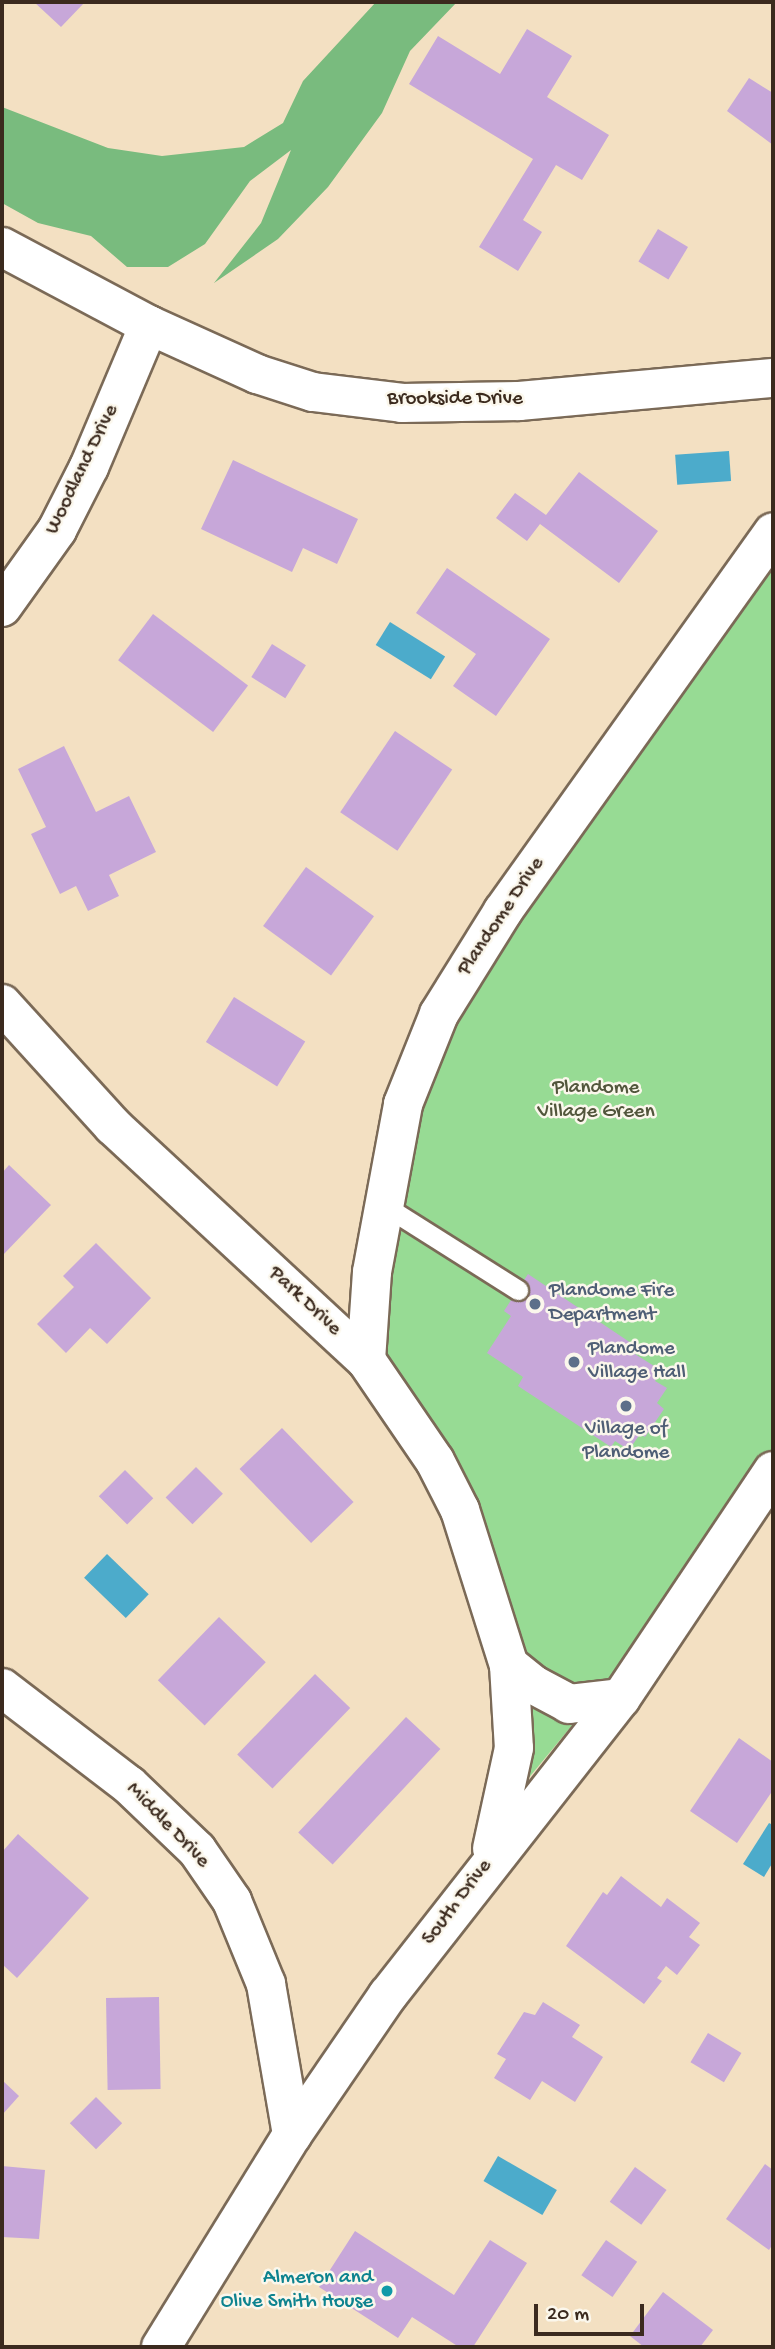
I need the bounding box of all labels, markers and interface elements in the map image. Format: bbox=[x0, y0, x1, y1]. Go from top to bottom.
street label: Brookside Drive bbox=[387, 387, 523, 413]
street label: Woodland Drive bbox=[41, 401, 125, 539]
street label: Plandome Drive bbox=[453, 853, 551, 981]
park label: Plandome Village Green bbox=[537, 1076, 655, 1126]
street label: Park Drive bbox=[262, 1262, 346, 1342]
place label: Plandome Fire Department bbox=[549, 1279, 674, 1329]
marker: Plandome Fire Department bbox=[527, 1296, 543, 1312]
place label: Plandome Village Hall bbox=[588, 1337, 686, 1387]
marker: Plandome Village Hall bbox=[566, 1354, 582, 1370]
marker: Village of Plandome bbox=[618, 1398, 634, 1414]
place label: Village of Plandome bbox=[583, 1417, 669, 1467]
street label: Middle Drive bbox=[120, 1778, 214, 1874]
street label: South Drive bbox=[418, 1855, 498, 1951]
place label: Almeron and Olive Smith House bbox=[221, 2266, 373, 2316]
marker: Almeron and Olive Smith House bbox=[379, 2283, 395, 2299]
scale bar bbox=[537, 2290, 647, 2334]
text: 20 m bbox=[547, 2303, 589, 2328]

